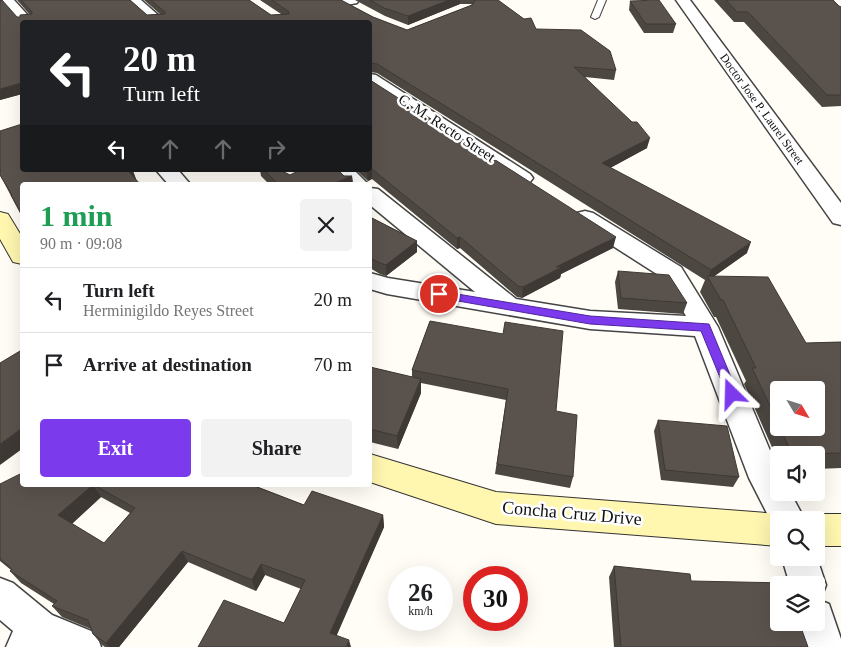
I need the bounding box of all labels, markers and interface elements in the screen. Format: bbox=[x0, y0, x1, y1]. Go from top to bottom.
icon: left bbox=[40, 40, 105, 105]
text: 20 m bbox=[123, 40, 196, 79]
street label: Doctor Jose P. Laurel Street bbox=[717, 51, 807, 168]
text: Turn left bbox=[123, 81, 200, 106]
street label: C. M. Recto Street bbox=[396, 91, 499, 166]
icon: left bbox=[103, 135, 131, 163]
icon: ahead bbox=[156, 135, 184, 163]
icon: ahead bbox=[209, 135, 237, 163]
icon: right bbox=[262, 135, 290, 163]
text: 1 min bbox=[40, 199, 113, 232]
button: close bbox=[300, 199, 352, 251]
text: 90 m · 09:08 bbox=[40, 235, 122, 252]
pin bbox=[418, 273, 460, 315]
text: Turn left bbox=[83, 280, 155, 301]
icon: arrive bbox=[425, 280, 453, 308]
icon: left bbox=[40, 286, 68, 314]
text: 20 m bbox=[313, 289, 352, 310]
text: Herminigildo Reyes Street bbox=[83, 302, 254, 319]
icon: arrive bbox=[40, 351, 68, 379]
text: Arrive at destination bbox=[83, 354, 252, 375]
text: 70 m bbox=[313, 354, 352, 375]
position arrow bbox=[705, 367, 757, 419]
north arrow bbox=[770, 381, 825, 436]
map controls bbox=[770, 381, 825, 631]
button: Exit bbox=[40, 419, 191, 477]
button: Share bbox=[201, 419, 352, 477]
button: sound bbox=[770, 446, 825, 501]
street label: Concha Cruz Drive bbox=[501, 497, 643, 529]
button: search bbox=[770, 511, 825, 566]
speed limit sign: 30 bbox=[463, 566, 528, 631]
button: layers bbox=[770, 576, 825, 631]
text: 26 bbox=[408, 579, 433, 606]
text: km/h bbox=[408, 604, 433, 618]

